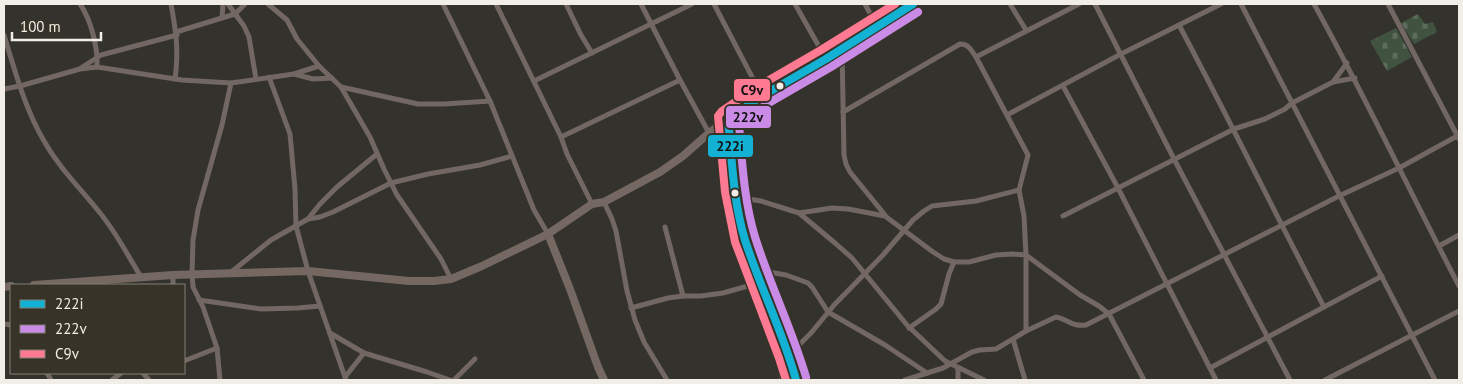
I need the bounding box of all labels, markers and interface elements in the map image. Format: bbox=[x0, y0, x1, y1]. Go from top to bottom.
scale bar bbox=[12, 10, 101, 42]
text: 100 m bbox=[20, 17, 61, 36]
line badge: C9v bbox=[733, 78, 771, 102]
text: C9v bbox=[741, 81, 764, 99]
unlabelled marker bbox=[775, 81, 785, 91]
line badge: 222v bbox=[725, 105, 772, 129]
text: 222v bbox=[733, 108, 764, 126]
line badge: 222i bbox=[707, 134, 754, 158]
text: 222i bbox=[716, 137, 744, 155]
unlabelled marker bbox=[730, 188, 740, 198]
legend bbox=[10, 284, 185, 374]
text: 222i bbox=[55, 294, 84, 313]
text: 222v bbox=[55, 319, 88, 338]
text: C9v bbox=[55, 344, 80, 363]

